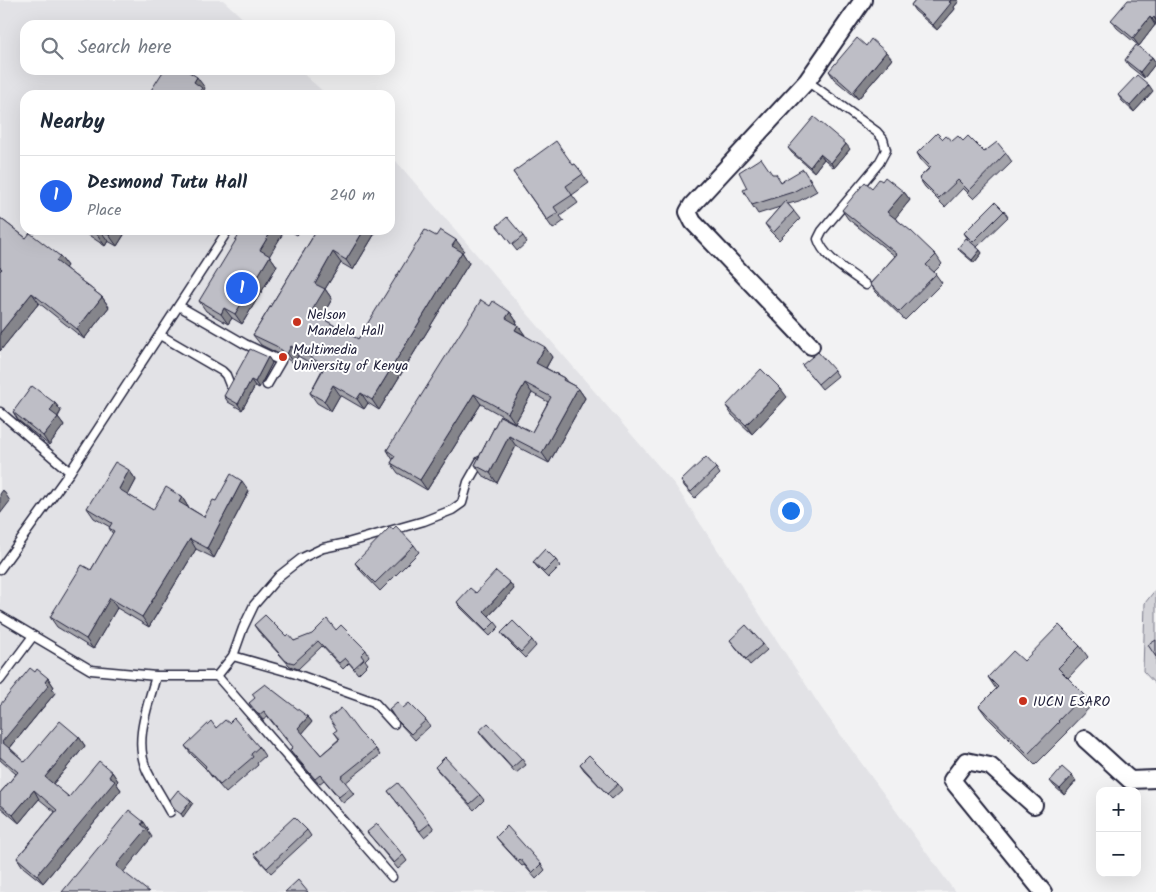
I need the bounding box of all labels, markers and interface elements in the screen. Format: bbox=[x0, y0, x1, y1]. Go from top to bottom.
search box bbox=[20, 20, 395, 75]
text: Search here bbox=[78, 33, 172, 63]
icon: search bbox=[38, 34, 66, 62]
text: Nearby bbox=[40, 106, 105, 139]
text: Desmond Tutu Hall bbox=[87, 168, 247, 198]
text: 1 bbox=[54, 183, 58, 208]
text: 240 m bbox=[330, 183, 375, 208]
text: Place bbox=[87, 198, 121, 223]
pin: 1 bbox=[226, 269, 258, 307]
place label: Nelson Mandela Hall bbox=[307, 304, 384, 342]
marker: Nelson Mandela Hall bbox=[291, 316, 303, 328]
place label: Multimedia University of Kenya bbox=[293, 339, 408, 377]
marker: Multimedia University of Kenya bbox=[277, 351, 289, 363]
your location bbox=[778, 498, 804, 524]
place label: IUCN ESARO bbox=[1033, 691, 1111, 713]
marker: IUCN ESARO bbox=[1017, 695, 1029, 707]
map controls bbox=[1096, 787, 1141, 877]
button: + bbox=[1096, 787, 1141, 832]
button: − bbox=[1096, 832, 1141, 877]

